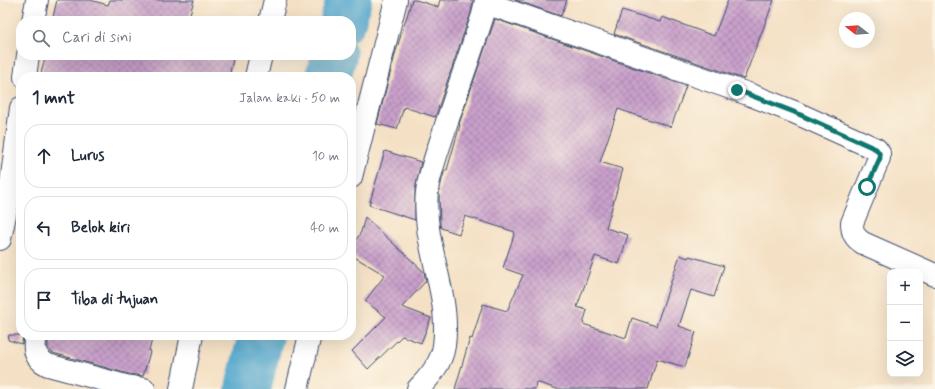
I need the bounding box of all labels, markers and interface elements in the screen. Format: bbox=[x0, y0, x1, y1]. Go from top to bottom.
north arrow bbox=[839, 12, 875, 48]
search box bbox=[16, 16, 356, 60]
icon: search bbox=[30, 27, 52, 49]
text: Cari di sini bbox=[62, 28, 132, 48]
route end bbox=[728, 81, 746, 99]
text: 1 mnt bbox=[32, 87, 75, 109]
text: Jalan kaki · 50 m bbox=[239, 90, 340, 107]
icon: ahead bbox=[33, 145, 55, 167]
text: Lurus bbox=[71, 146, 104, 166]
text: 10 m bbox=[312, 148, 339, 165]
route start bbox=[858, 178, 876, 196]
icon: left bbox=[33, 217, 55, 239]
text: Belok kiri bbox=[71, 218, 130, 238]
text: 40 m bbox=[310, 220, 339, 237]
map controls bbox=[887, 269, 923, 377]
button: + bbox=[887, 269, 923, 305]
icon: arrive bbox=[33, 289, 55, 311]
text: Tiba di tujuan bbox=[71, 290, 158, 310]
button: − bbox=[887, 305, 923, 341]
button: layers bbox=[887, 341, 923, 377]

